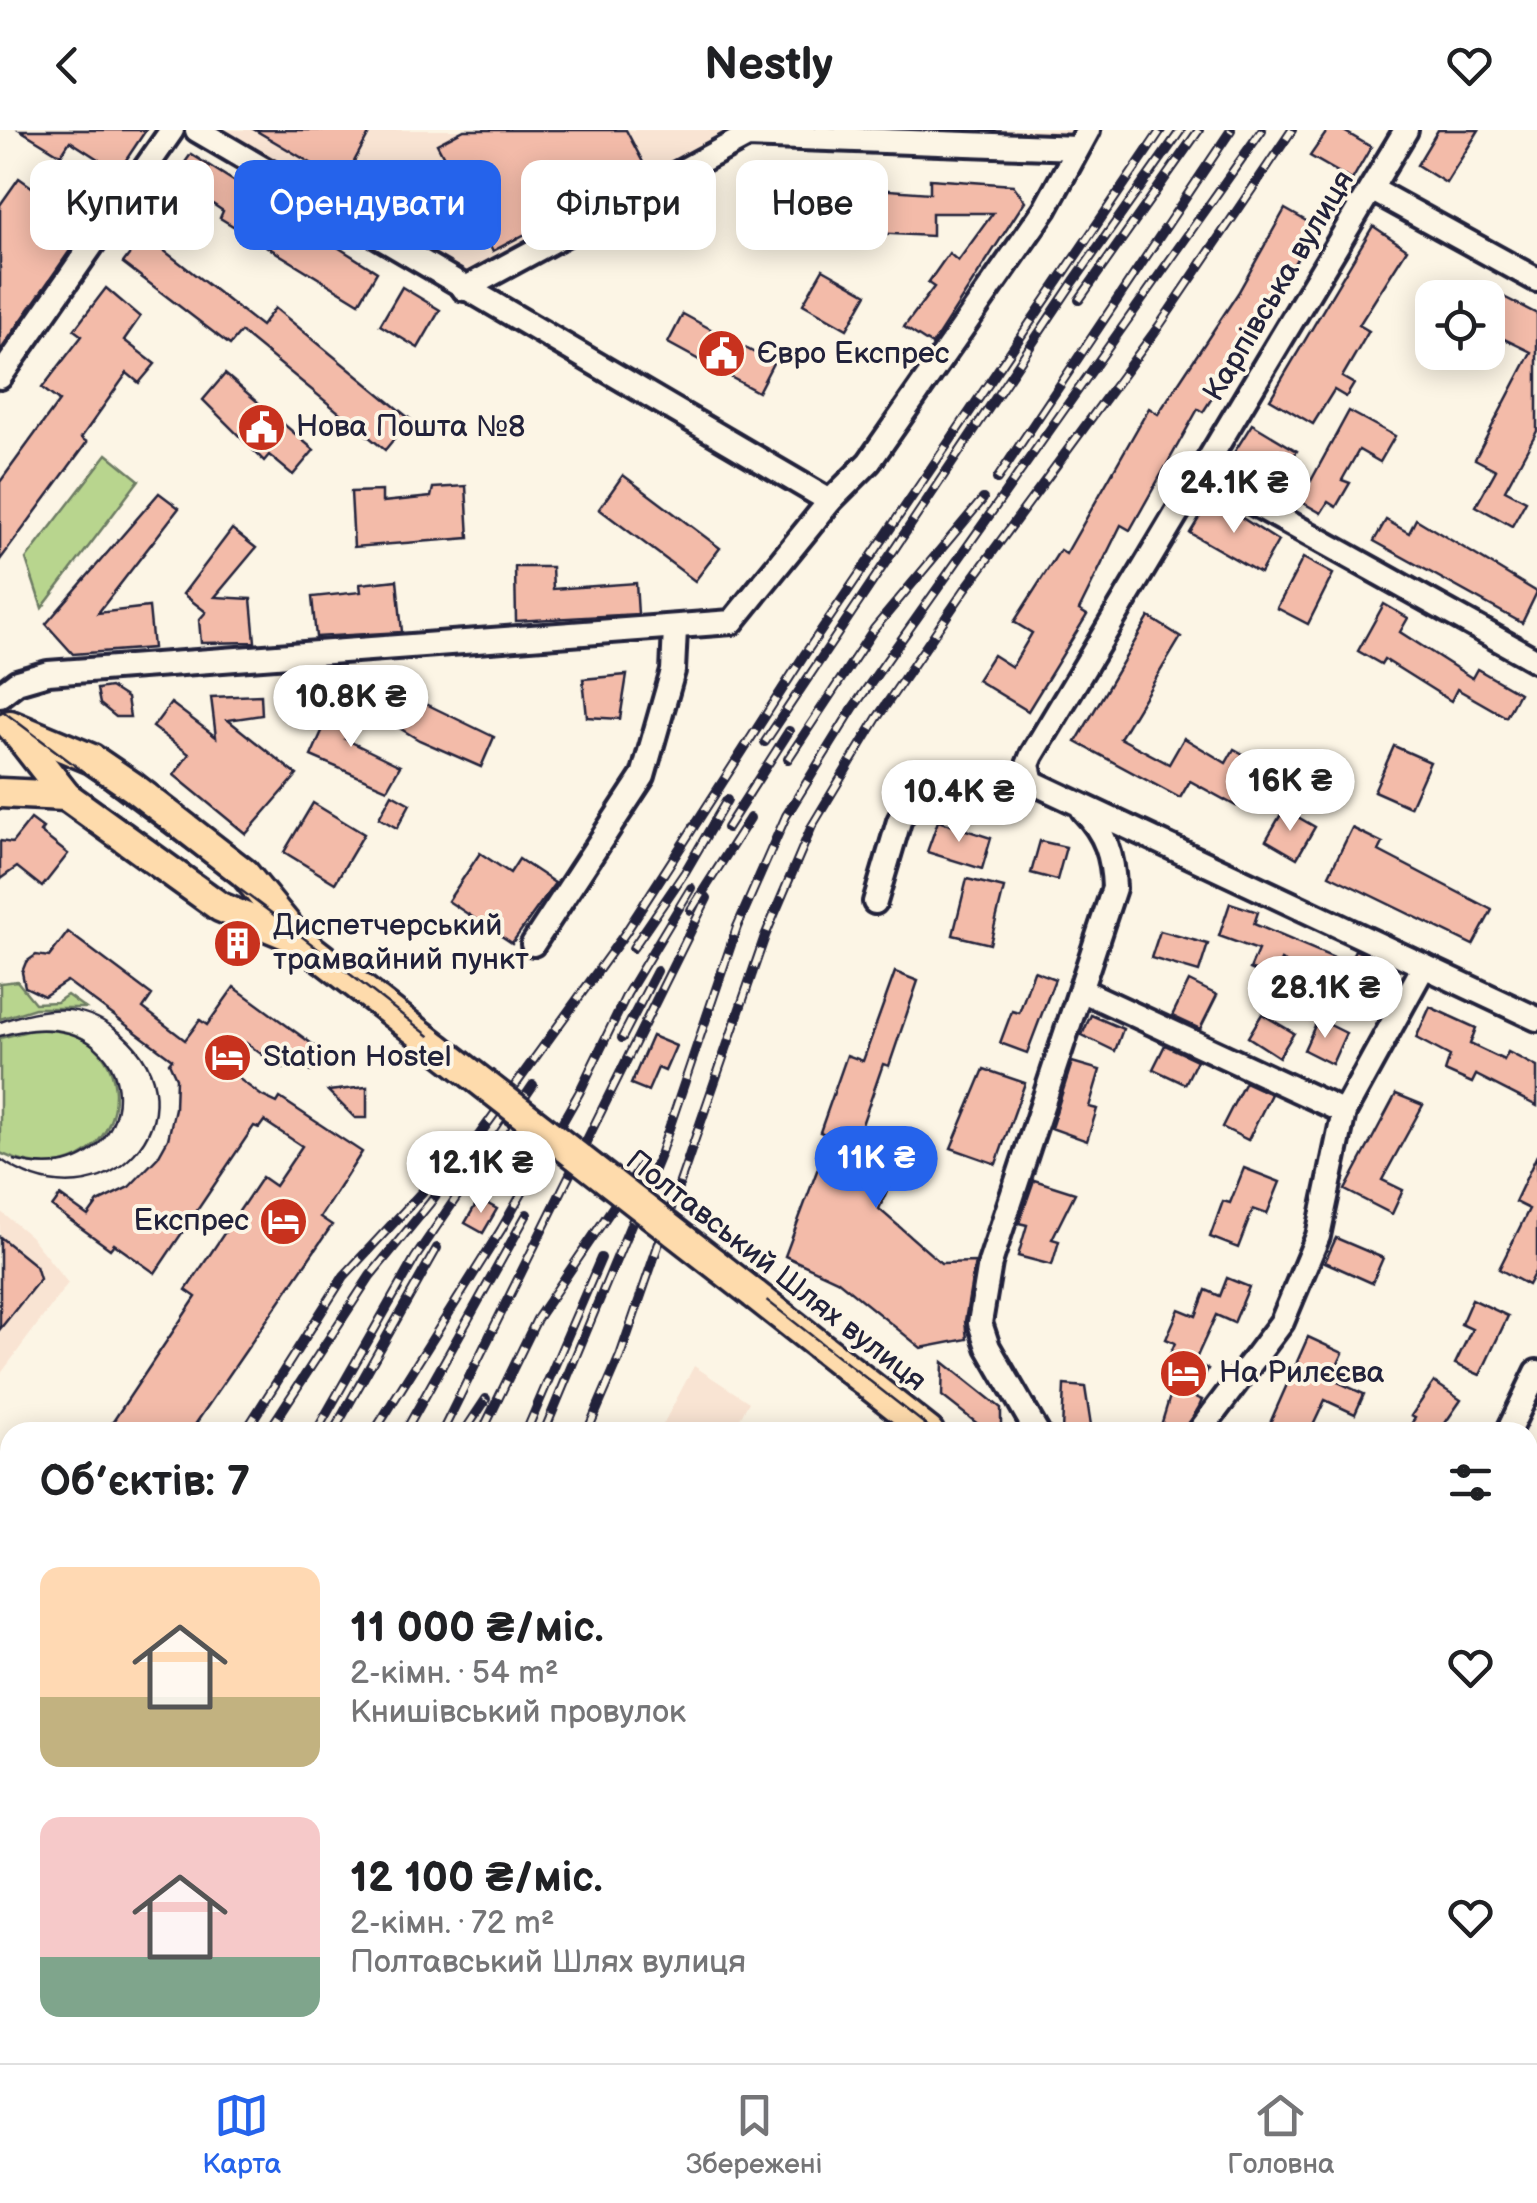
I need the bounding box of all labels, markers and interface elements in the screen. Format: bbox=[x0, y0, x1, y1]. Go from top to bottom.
icon: back bbox=[40, 38, 95, 93]
text: Nestly bbox=[704, 38, 833, 93]
icon: heart bbox=[1442, 38, 1497, 93]
chip: Купити bbox=[30, 160, 214, 250]
chip: Орендувати bbox=[234, 160, 501, 250]
chip: Фільтри bbox=[521, 160, 716, 250]
chip: Нове bbox=[736, 160, 888, 250]
street label: Карпівська вулиця bbox=[1196, 164, 1362, 408]
map controls bbox=[1415, 280, 1505, 370]
button: locate bbox=[1415, 280, 1505, 370]
public building icon: Євро Експрес bbox=[696, 328, 748, 380]
place label: Євро Експрес bbox=[757, 336, 950, 372]
public building icon: Нова Пошта №8 bbox=[235, 401, 287, 453]
place label: Нова Пошта №8 bbox=[296, 409, 526, 445]
pin: 24.1K ₴ bbox=[1142, 451, 1326, 536]
text: 24.1K ₴ bbox=[1179, 464, 1289, 503]
pin: 10.8K ₴ bbox=[259, 665, 443, 750]
text: 10.8K ₴ bbox=[295, 678, 407, 717]
pin: 16K ₴ bbox=[1220, 749, 1360, 834]
pin: 10.4K ₴ bbox=[867, 760, 1051, 845]
text: 16K ₴ bbox=[1248, 762, 1332, 801]
text: 10.4K ₴ bbox=[903, 773, 1015, 812]
place label: Диспетчерський трамвайний пункт bbox=[273, 908, 529, 978]
building icon: Диспетчерський трамвайний пункт bbox=[212, 917, 264, 969]
pin: 28.1K ₴ bbox=[1233, 956, 1417, 1041]
text: 28.1K ₴ bbox=[1270, 969, 1380, 1008]
hotel icon: Station Hostel bbox=[202, 1031, 254, 1083]
place label: Station Hostel bbox=[263, 1039, 451, 1075]
pin: 11K ₴ bbox=[806, 1126, 946, 1211]
pin: 12.1K ₴ bbox=[389, 1131, 573, 1216]
text: 11K ₴ bbox=[837, 1139, 915, 1178]
street label: Полтавський Шлях вулиця bbox=[619, 1143, 933, 1399]
text: 12.1K ₴ bbox=[429, 1144, 533, 1183]
hotel icon: Експрес bbox=[258, 1195, 310, 1247]
place label: Експрес bbox=[134, 1203, 249, 1239]
hotel icon: На Рилєєва bbox=[1158, 1347, 1210, 1399]
place label: На Рилєєва bbox=[1219, 1355, 1385, 1391]
icon: filters bbox=[1443, 1455, 1498, 1510]
text: Об’єктів: 7 bbox=[40, 1457, 250, 1508]
text: 11 000 ₴/міс. bbox=[350, 1603, 604, 1654]
icon: home bbox=[120, 1607, 240, 1727]
icon: heart bbox=[1443, 1640, 1498, 1695]
text: 2-кімн. · 54 m² bbox=[350, 1654, 559, 1693]
text: Книшівський провулок bbox=[350, 1693, 686, 1732]
text: 12 100 ₴/міс. bbox=[350, 1853, 603, 1904]
icon: home bbox=[120, 1857, 240, 1977]
icon: heart bbox=[1443, 1890, 1498, 1945]
text: 2-кімн. · 72 m² bbox=[350, 1904, 554, 1943]
text: Полтавський Шлях вулиця bbox=[350, 1943, 746, 1982]
tab: Карта bbox=[202, 2088, 281, 2181]
tab: Збережені bbox=[686, 2088, 823, 2181]
tab: Головна bbox=[1227, 2088, 1335, 2181]

